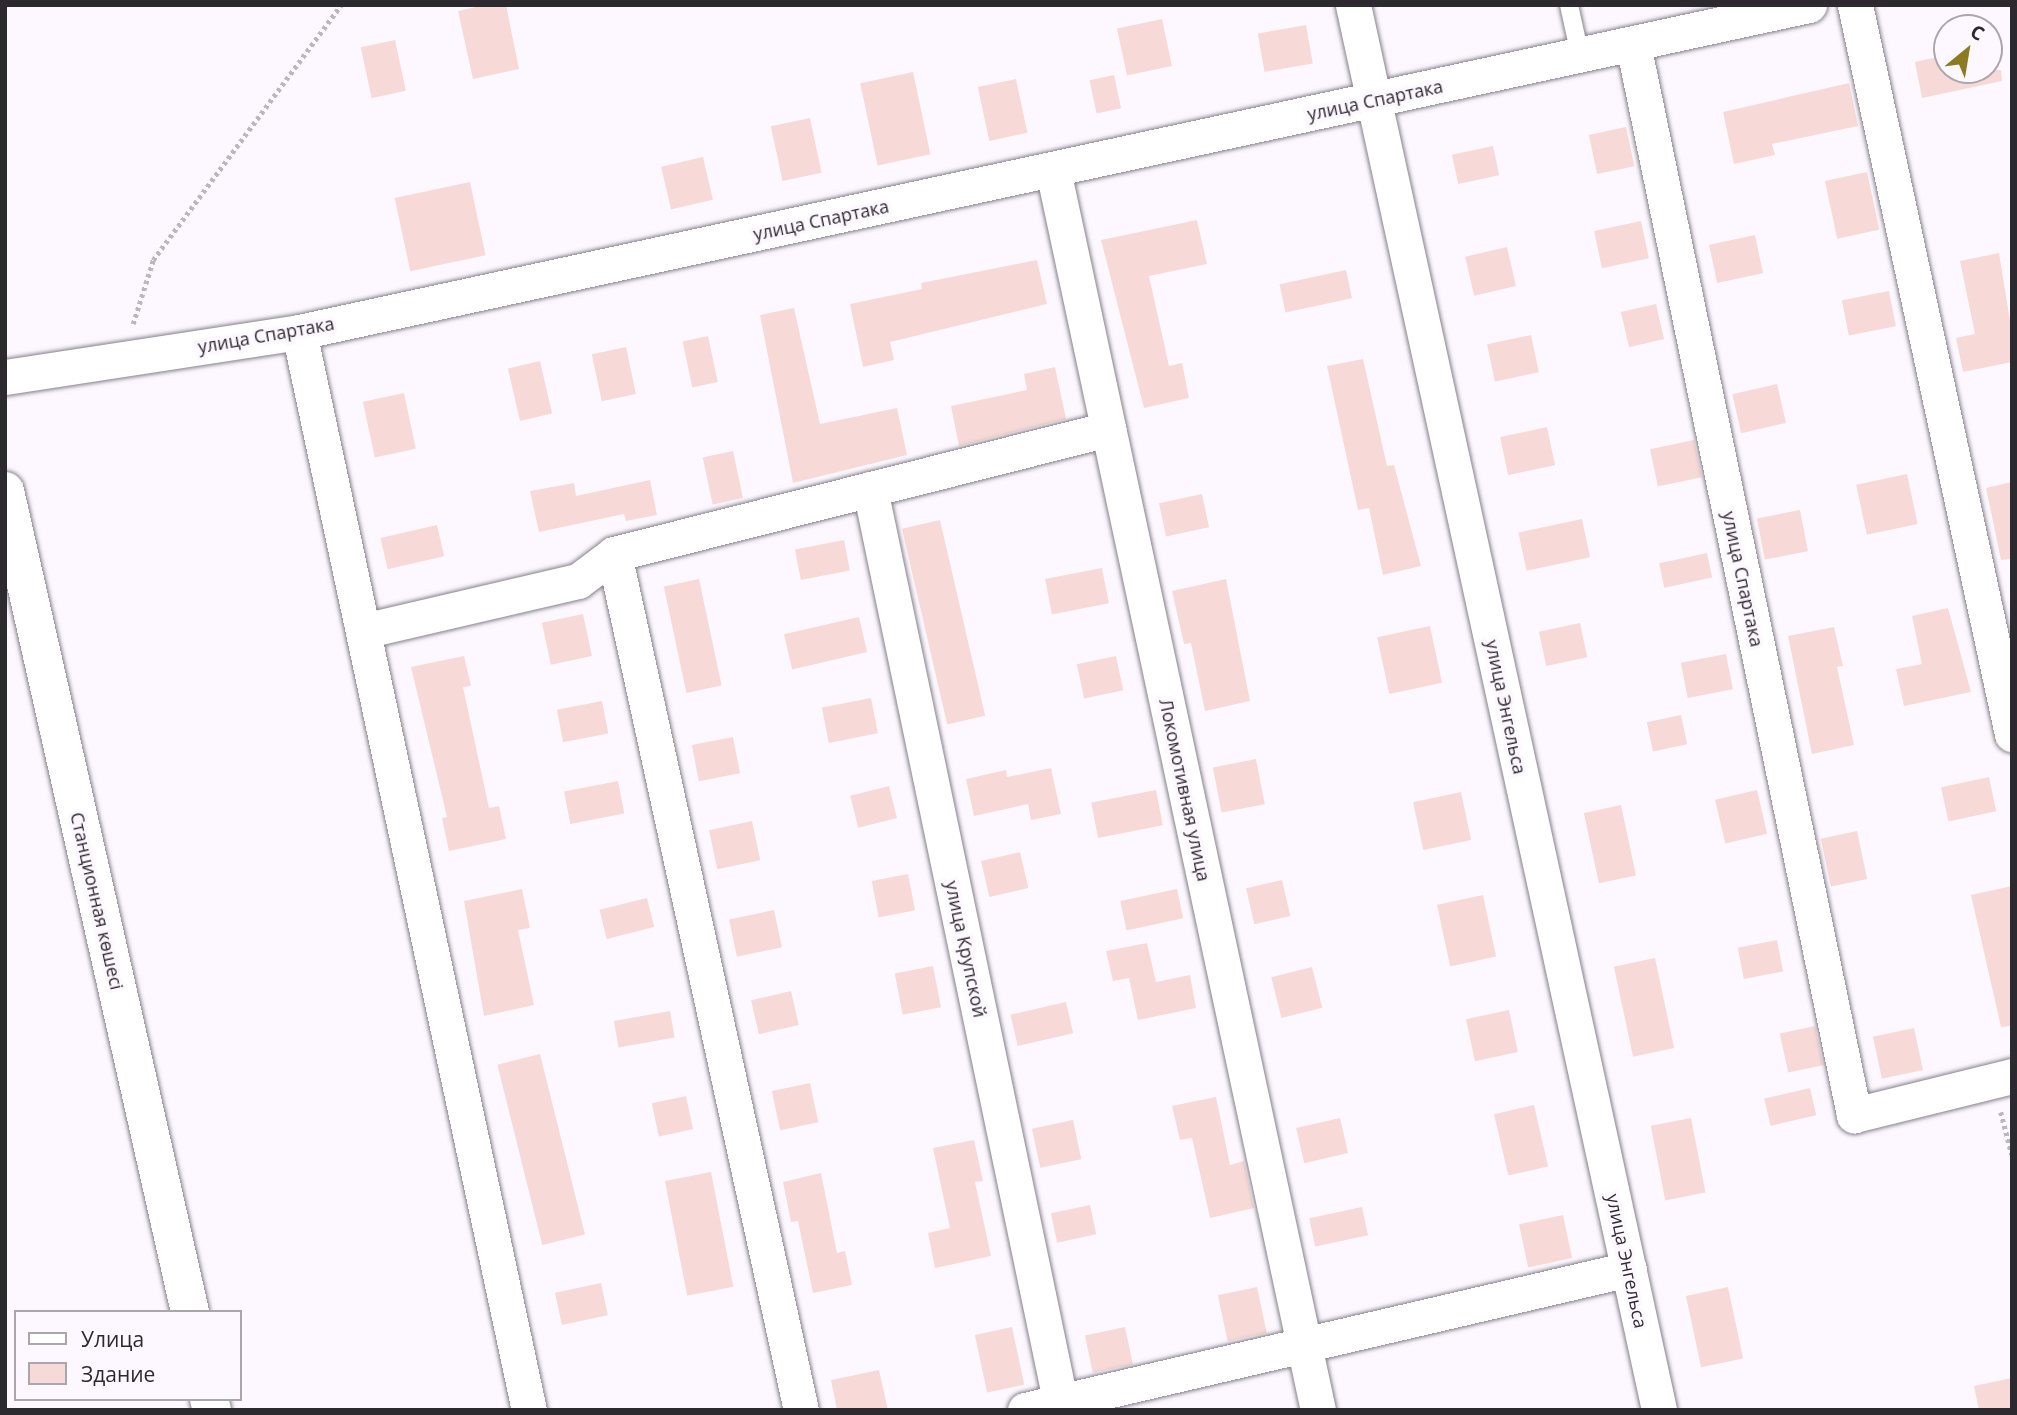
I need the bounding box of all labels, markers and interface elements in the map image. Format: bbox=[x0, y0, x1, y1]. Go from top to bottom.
north arrow bbox=[1933, 14, 2003, 84]
text: С bbox=[1966, 18, 1989, 47]
street label: улица Спартака bbox=[1305, 75, 1445, 125]
street label: улица Спартака bbox=[751, 195, 891, 245]
street label: улица Спартака bbox=[196, 312, 336, 358]
street label: улица Спартака bbox=[1718, 509, 1768, 649]
street label: улица Энгельса bbox=[1481, 638, 1531, 776]
street label: Локомотивная улица bbox=[1155, 697, 1215, 883]
street label: Станционная көшесі bbox=[66, 810, 128, 992]
street label: улица Крупской bbox=[941, 879, 991, 1019]
street label: улица Энгельса bbox=[1602, 1192, 1652, 1330]
legend bbox=[14, 1310, 242, 1401]
text: Улица bbox=[81, 1325, 144, 1353]
text: Здание bbox=[81, 1360, 155, 1388]

